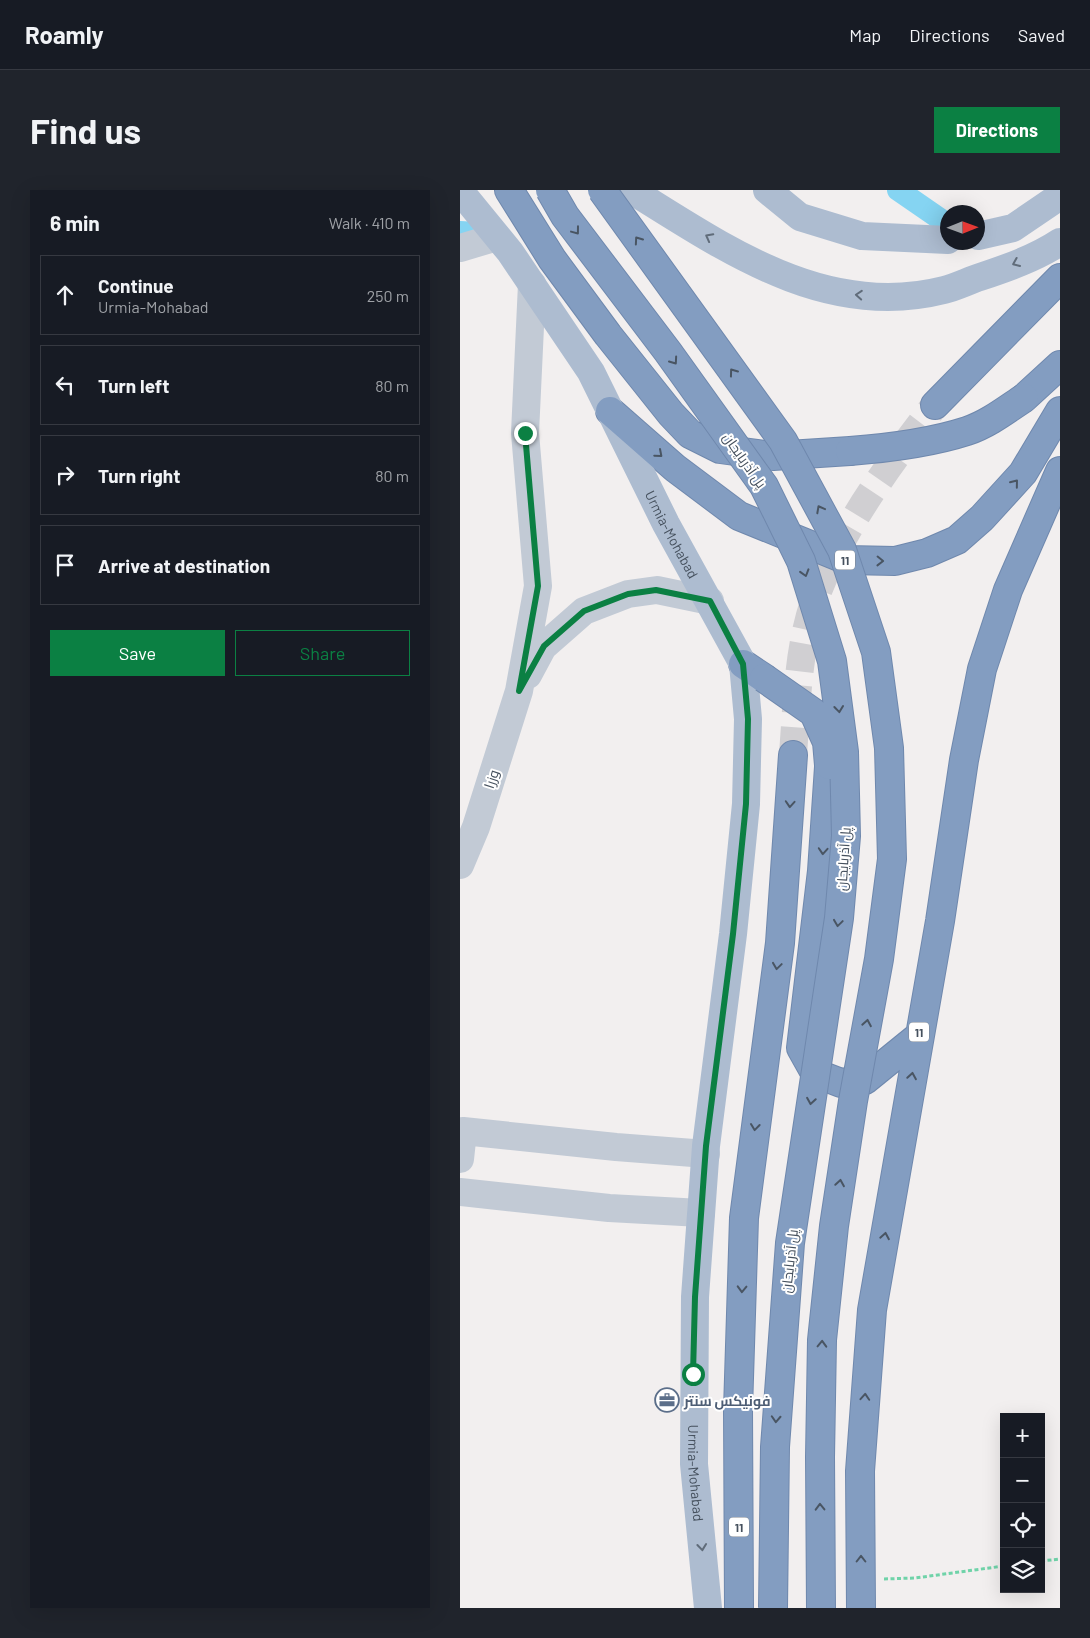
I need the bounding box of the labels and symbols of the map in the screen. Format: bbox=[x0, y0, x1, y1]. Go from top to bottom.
north arrow bbox=[940, 205, 985, 250]
one-way arrow bbox=[570, 225, 579, 235]
one-way arrow bbox=[705, 233, 714, 243]
one-way arrow bbox=[635, 237, 644, 246]
one-way arrow bbox=[1012, 257, 1021, 268]
one-way arrow bbox=[855, 289, 863, 300]
one-way arrow bbox=[668, 355, 677, 364]
one-way arrow bbox=[730, 368, 739, 378]
route end bbox=[514, 422, 537, 445]
street label: پل آذربایجان bbox=[718, 429, 770, 492]
one-way arrow bbox=[654, 449, 663, 458]
one-way arrow bbox=[1009, 480, 1017, 489]
street label: Urmia-Mohabad bbox=[642, 487, 702, 581]
one-way arrow bbox=[816, 505, 826, 514]
road number: 11 bbox=[835, 550, 855, 570]
one-way arrow bbox=[876, 556, 884, 566]
one-way arrow bbox=[799, 568, 809, 576]
one-way arrow bbox=[833, 705, 843, 713]
street label: وزرا bbox=[480, 767, 502, 791]
one-way arrow bbox=[784, 800, 795, 808]
street label: پل آذربایجان bbox=[832, 826, 856, 892]
one-way arrow bbox=[818, 847, 829, 855]
one-way arrow bbox=[833, 920, 844, 928]
one-way arrow bbox=[772, 962, 782, 970]
one-way arrow bbox=[862, 1018, 872, 1027]
road number: 11 bbox=[909, 1022, 929, 1042]
one-way arrow bbox=[906, 1071, 916, 1080]
one-way arrow bbox=[807, 1097, 817, 1106]
one-way arrow bbox=[750, 1123, 761, 1131]
one-way arrow bbox=[835, 1178, 845, 1187]
street label: پل آذربایجان bbox=[777, 1228, 803, 1294]
one-way arrow bbox=[879, 1231, 889, 1240]
one-way arrow bbox=[736, 1285, 747, 1293]
one-way arrow bbox=[817, 1340, 828, 1348]
route start bbox=[682, 1363, 705, 1386]
office icon: فونیکس سنتر bbox=[654, 1387, 680, 1413]
place label: فونیکس سنتر bbox=[683, 1392, 770, 1410]
one-way arrow bbox=[860, 1393, 871, 1401]
one-way arrow bbox=[771, 1415, 782, 1423]
street label: Urmia-Mohabad bbox=[685, 1425, 708, 1522]
one-way arrow bbox=[815, 1503, 825, 1510]
road number: 11 bbox=[729, 1518, 749, 1536]
one-way arrow bbox=[697, 1543, 708, 1551]
one-way arrow bbox=[856, 1555, 866, 1563]

